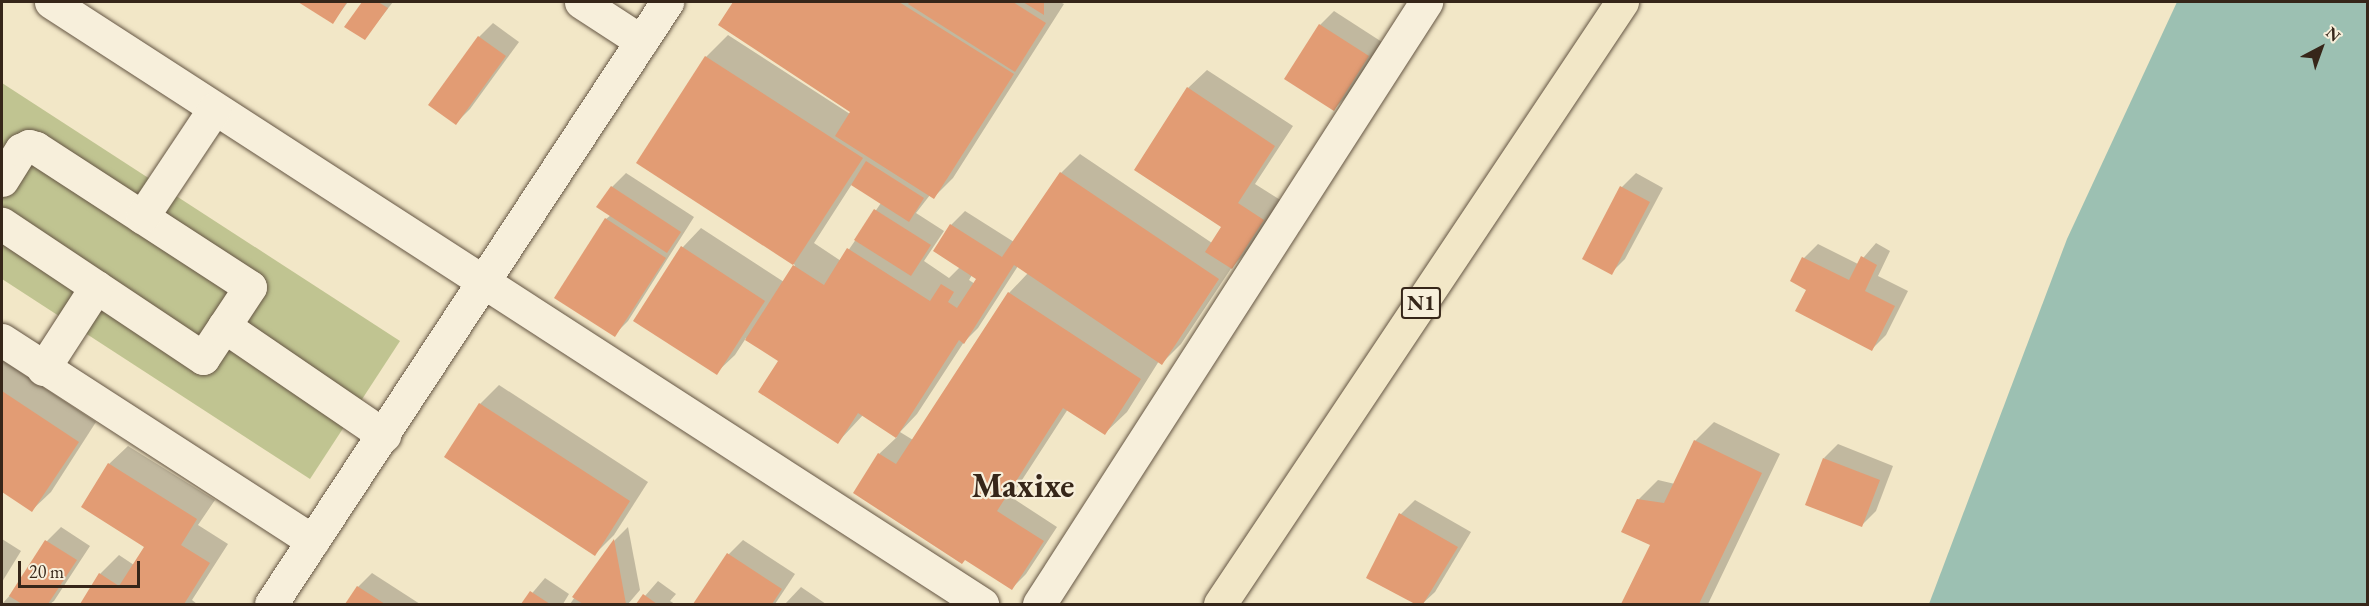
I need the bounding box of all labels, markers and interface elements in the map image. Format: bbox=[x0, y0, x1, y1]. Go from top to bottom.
north arrow bbox=[2291, 18, 2351, 78]
text: N bbox=[2321, 22, 2345, 46]
road number: N1 bbox=[1400, 285, 1442, 321]
district label: Maxixe bbox=[971, 466, 1075, 506]
scale bar bbox=[21, 549, 142, 587]
text: 20 m bbox=[29, 560, 64, 583]

